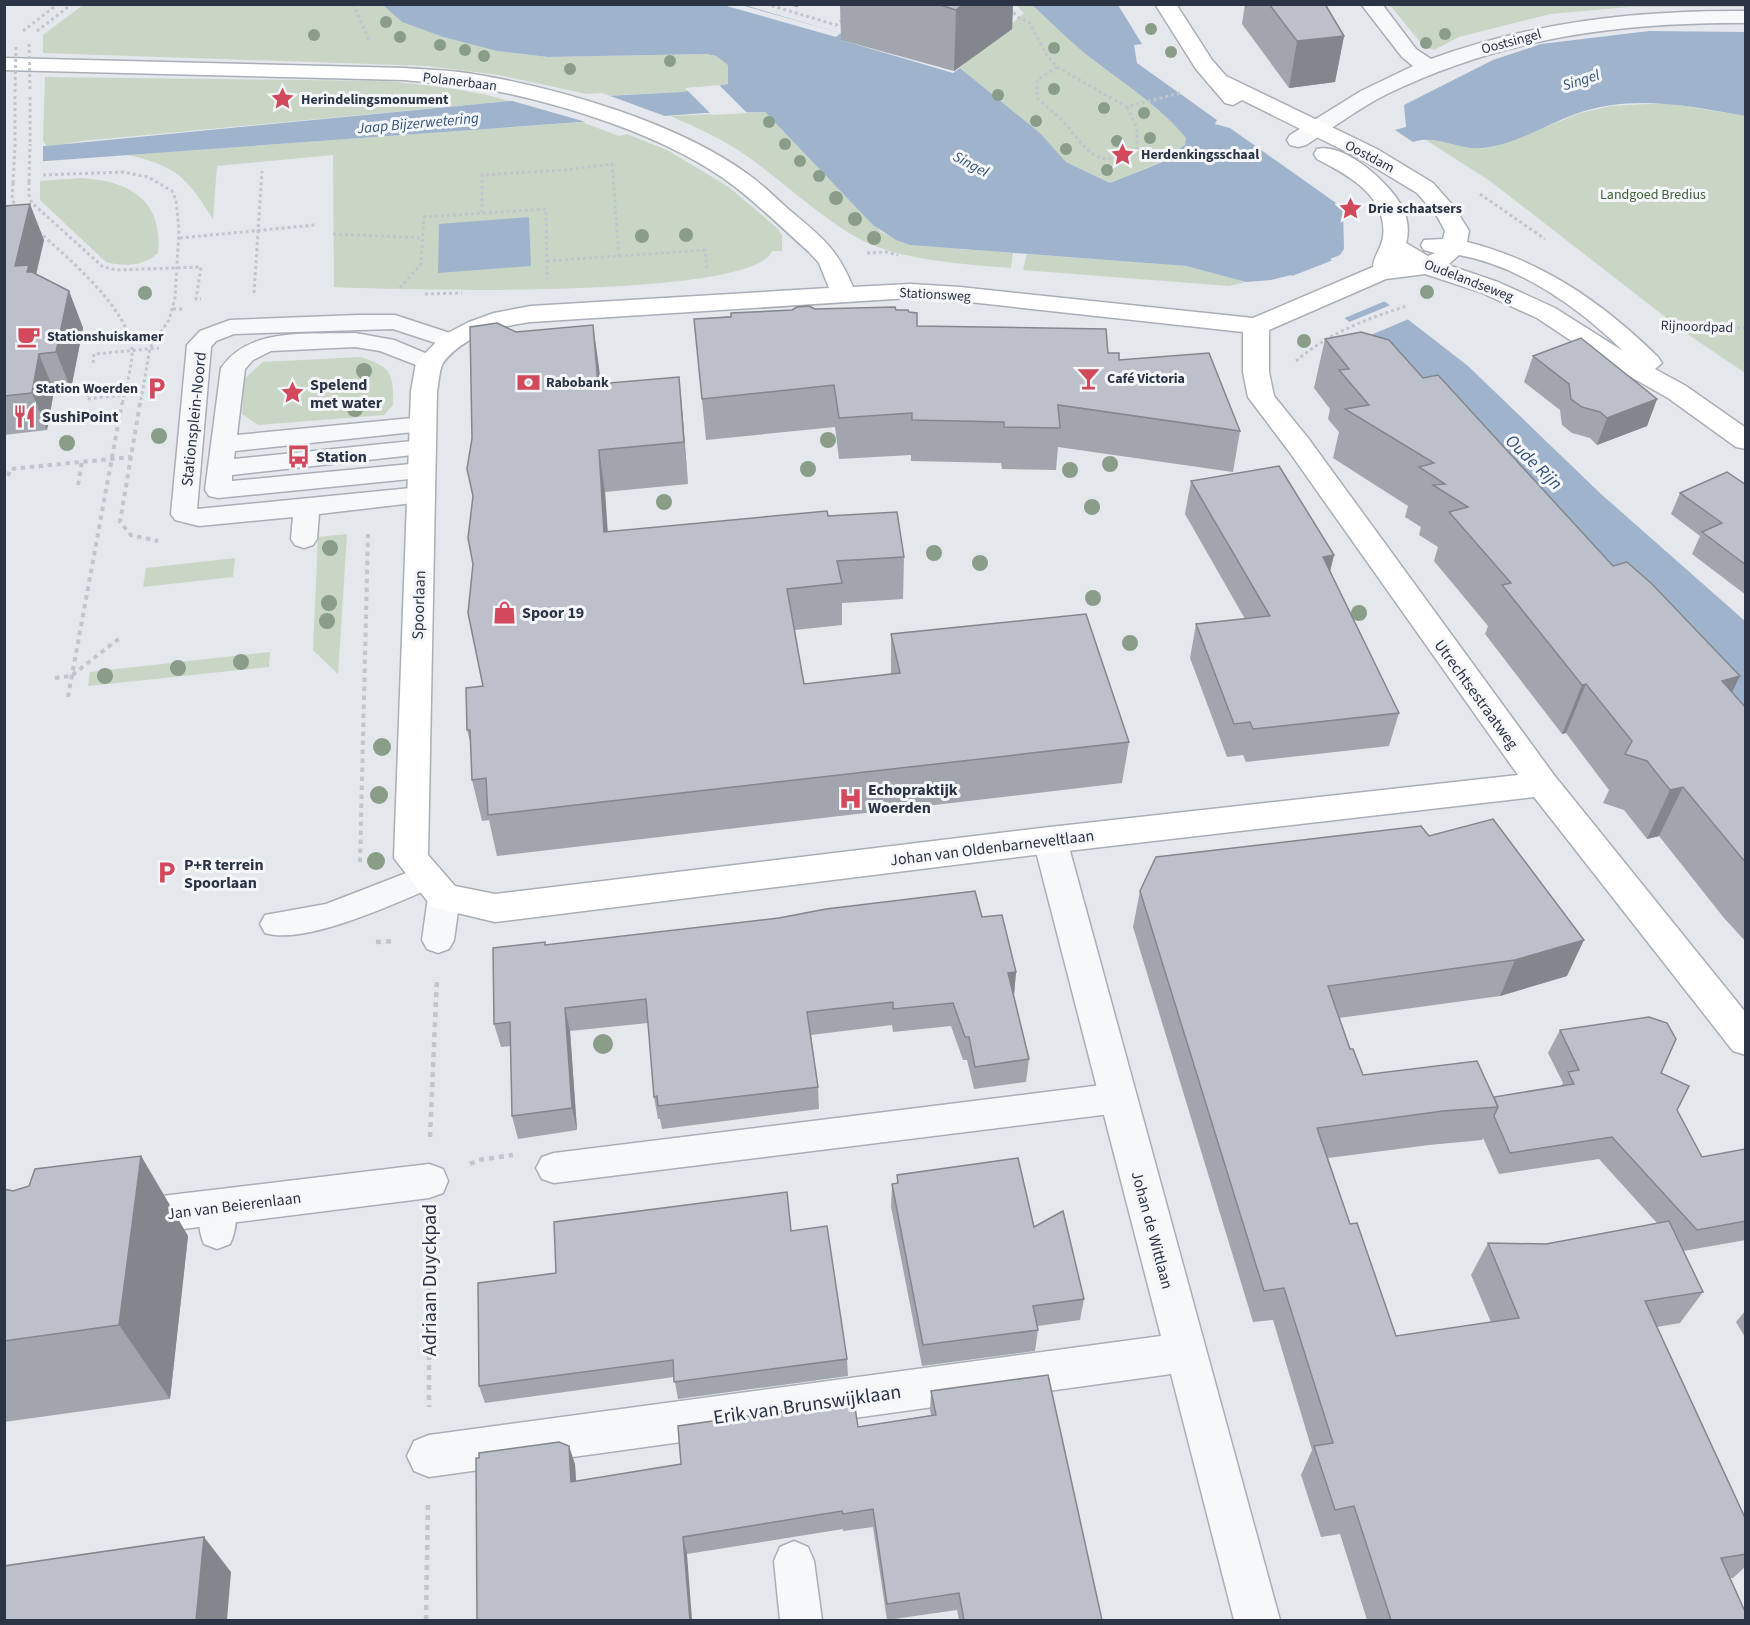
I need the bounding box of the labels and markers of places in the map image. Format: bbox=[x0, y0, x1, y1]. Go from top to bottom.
place icon: Herindelingsmonument bbox=[270, 86, 296, 112]
place label: Herindelingsmonument bbox=[301, 90, 449, 110]
place icon: Herdenkingsschaal bbox=[1110, 141, 1136, 167]
place label: Herdenkingsschaal bbox=[1141, 145, 1259, 165]
place icon: Drie schaatsers bbox=[1337, 195, 1363, 221]
place label: Drie schaatsers bbox=[1368, 199, 1462, 219]
cafe icon: Stationshuiskamer bbox=[16, 323, 42, 349]
place label: Stationshuiskamer bbox=[47, 327, 164, 347]
bar icon: Café Victoria bbox=[1076, 365, 1102, 391]
bank icon: Rabobank bbox=[515, 369, 541, 395]
place label: Café Victoria bbox=[1107, 369, 1185, 389]
place label: Rabobank bbox=[546, 373, 609, 393]
place label: Spelend met water bbox=[310, 374, 383, 414]
parking icon: Station Woerden bbox=[143, 375, 169, 401]
place label: Station Woerden bbox=[35, 379, 138, 399]
place icon: Spelend met water bbox=[279, 380, 305, 406]
restaurant icon: SushiPoint bbox=[11, 403, 37, 429]
place label: SushiPoint bbox=[42, 406, 118, 428]
bus stop icon: Station bbox=[285, 443, 311, 469]
place label: Station bbox=[316, 446, 367, 468]
shop icon: Spoor 19 bbox=[491, 599, 517, 625]
place label: Spoor 19 bbox=[522, 602, 584, 624]
place label: Echopraktijk Woerden bbox=[868, 779, 958, 819]
hospital icon: Echopraktijk Woerden bbox=[837, 785, 863, 811]
place label: P+R terrein Spoorlaan bbox=[184, 854, 264, 894]
parking icon: P+R terrein Spoorlaan bbox=[153, 860, 179, 886]

